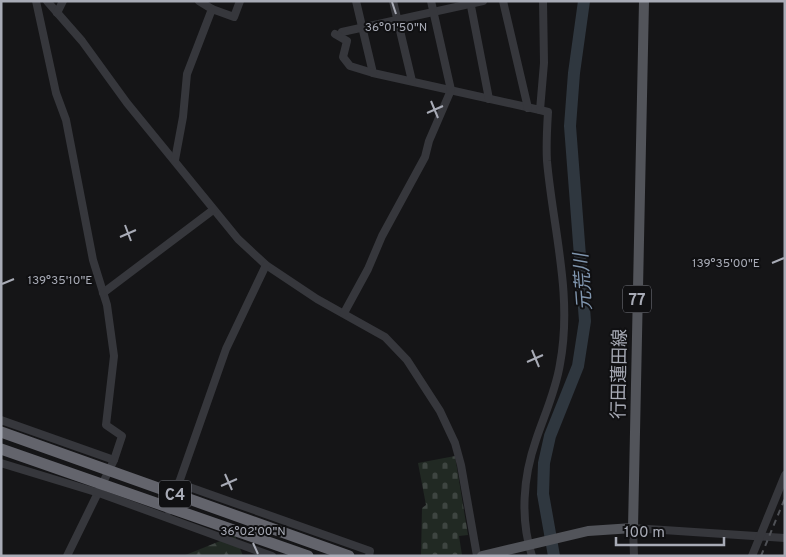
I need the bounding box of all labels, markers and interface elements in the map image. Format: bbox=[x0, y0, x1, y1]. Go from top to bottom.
text: 36°01'50"N bbox=[365, 20, 427, 36]
water label: 元荒川 bbox=[570, 251, 598, 311]
text: 139°35'00"E bbox=[692, 256, 760, 272]
text: 139°35'10"E bbox=[28, 273, 92, 289]
road number: 77 bbox=[623, 286, 651, 312]
street label: 行田蓮田線 bbox=[608, 329, 633, 419]
road number: C4 bbox=[159, 480, 191, 508]
scale bar bbox=[616, 514, 724, 546]
text: 36°02'00"N bbox=[220, 524, 286, 540]
text: 100 m bbox=[624, 524, 665, 543]

